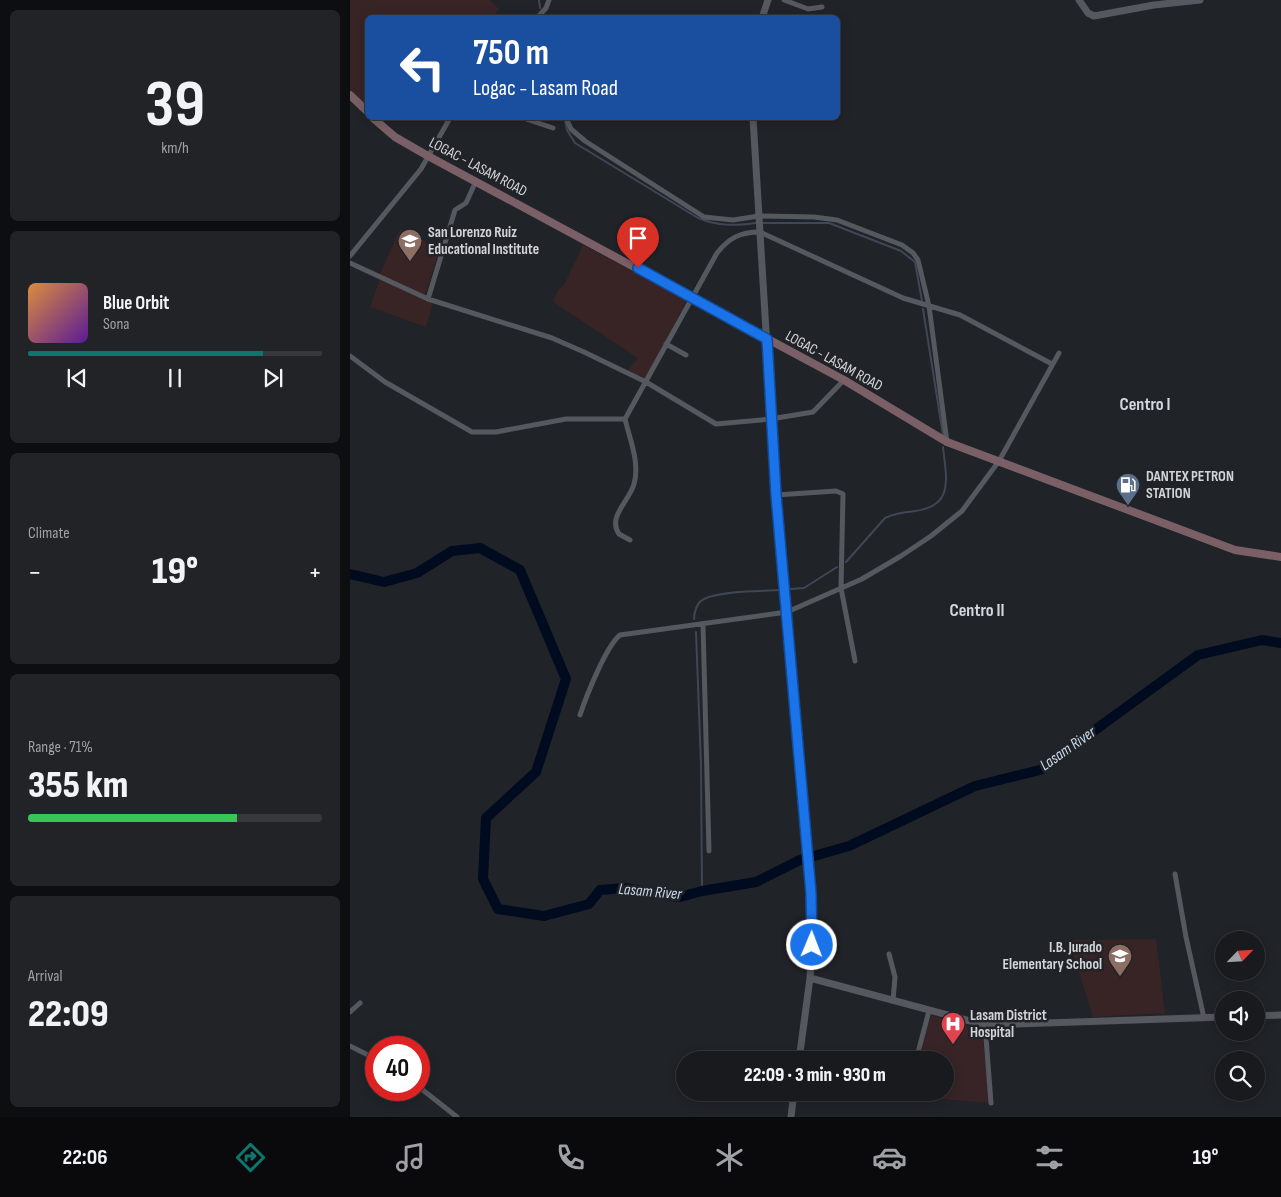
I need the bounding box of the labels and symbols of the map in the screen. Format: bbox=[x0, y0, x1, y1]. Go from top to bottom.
street label: LOGAC - LASAM ROAD bbox=[426, 133, 530, 201]
pin bbox=[617, 217, 659, 268]
place label: San Lorenzo Ruiz Educational Institute bbox=[428, 223, 539, 259]
school or university icon: San Lorenzo Ruiz Educational Institute bbox=[397, 228, 423, 262]
street label: LOGAC - LASAM ROAD bbox=[782, 326, 886, 396]
district label: Centro I bbox=[1120, 394, 1170, 415]
place label: DANTEX PETRON STATION bbox=[1146, 467, 1234, 503]
fuel station icon: DANTEX PETRON STATION bbox=[1115, 472, 1141, 506]
district label: Centro II bbox=[950, 600, 1004, 621]
water label: Lasam River bbox=[1037, 723, 1100, 775]
water label: Lasam River bbox=[618, 880, 683, 904]
position arrow bbox=[785, 918, 837, 970]
north arrow bbox=[1215, 931, 1265, 981]
place label: I.B. Jurado Elementary School bbox=[1003, 938, 1102, 974]
school or university icon: I.B. Jurado Elementary School bbox=[1107, 943, 1133, 977]
place label: Lasam District Hospital bbox=[970, 1006, 1047, 1042]
hospital icon: Lasam District Hospital bbox=[940, 1011, 966, 1045]
speed limit sign: 40 bbox=[365, 1036, 430, 1101]

